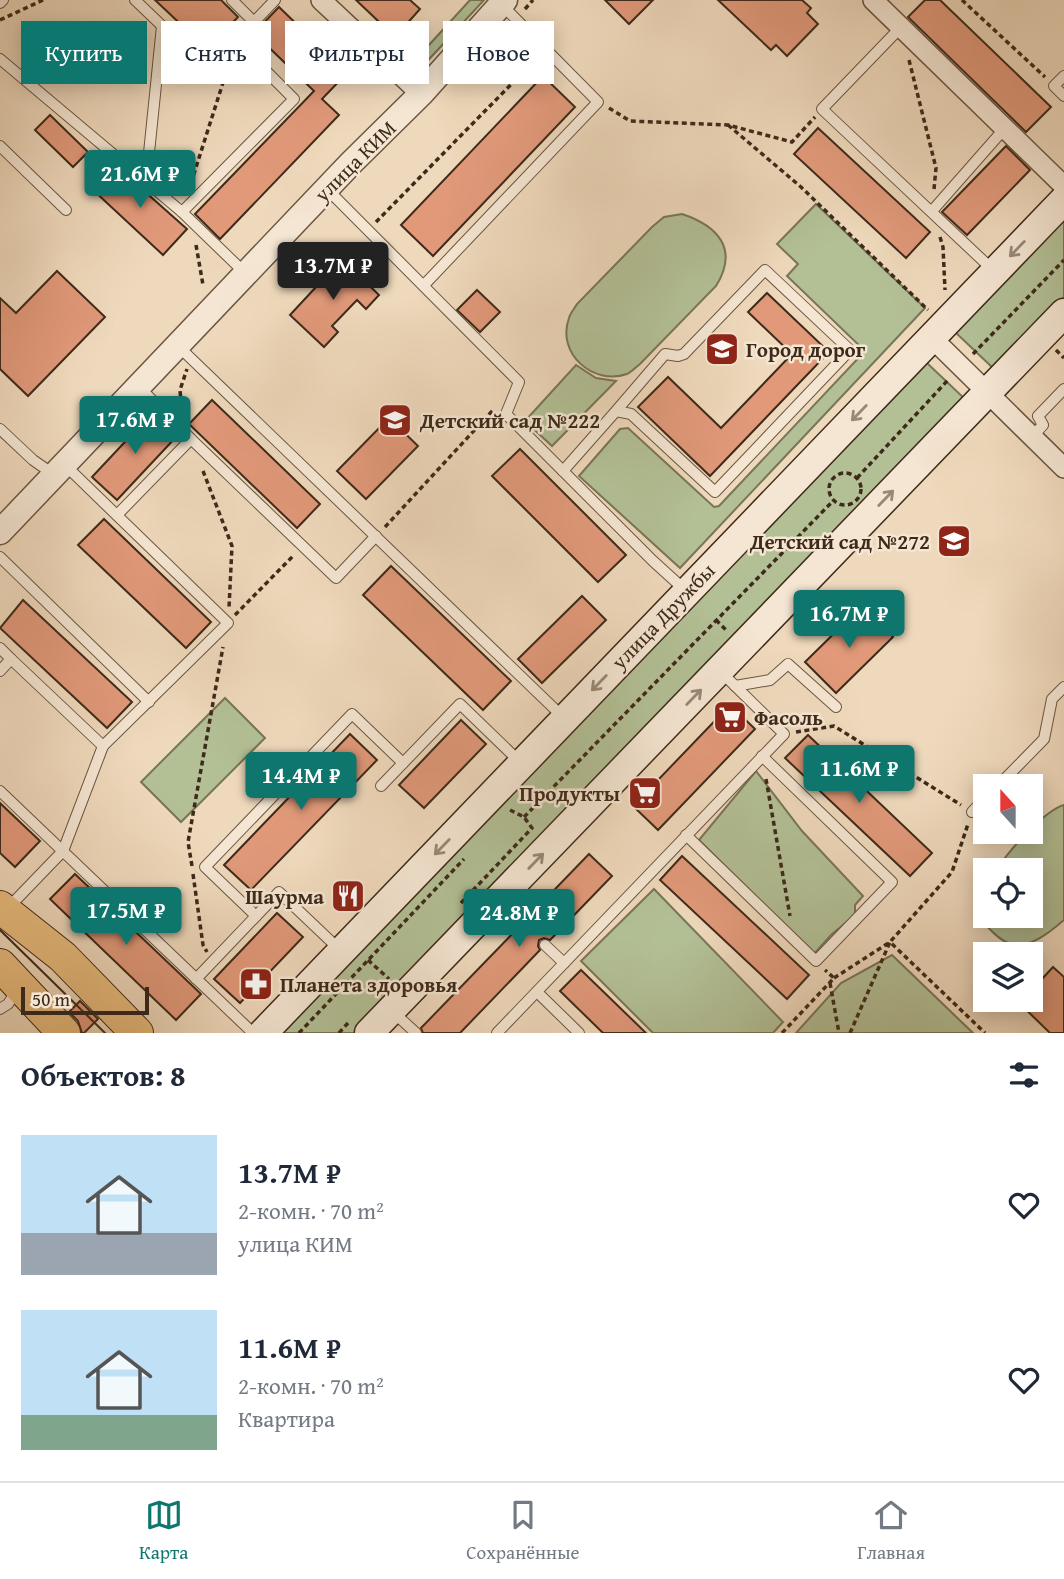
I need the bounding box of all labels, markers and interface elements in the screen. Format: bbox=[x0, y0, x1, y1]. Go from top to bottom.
chip: Купить bbox=[21, 21, 147, 84]
chip: Снять bbox=[161, 21, 271, 84]
chip: Фильтры bbox=[285, 21, 429, 84]
chip: Новое bbox=[443, 21, 554, 84]
street label: улица КИМ bbox=[306, 113, 403, 210]
pin: 21.6M ₽ bbox=[75, 150, 205, 210]
text: 21.6M ₽ bbox=[100, 156, 180, 189]
one-way arrow bbox=[1008, 240, 1025, 257]
pin: 13.7M ₽ bbox=[268, 243, 398, 302]
text: 13.7M ₽ bbox=[293, 248, 373, 281]
school or university icon: Город дорог bbox=[703, 330, 741, 368]
place label: Город дорог bbox=[746, 334, 866, 365]
pin: 17.6M ₽ bbox=[70, 396, 200, 456]
school or university icon: Детский сад №222 bbox=[376, 401, 414, 439]
text: 17.6M ₽ bbox=[95, 402, 175, 435]
one-way arrow bbox=[851, 404, 868, 421]
place label: Детский сад №222 bbox=[419, 405, 600, 436]
one-way arrow bbox=[878, 490, 895, 507]
school or university icon: Детский сад №272 bbox=[935, 522, 973, 560]
place label: Детский сад №272 bbox=[749, 526, 930, 557]
street label: улица Дружбы bbox=[603, 556, 722, 677]
pin: 16.7M ₽ bbox=[784, 590, 914, 650]
text: 16.7M ₽ bbox=[809, 596, 889, 629]
one-way arrow bbox=[591, 674, 608, 691]
one-way arrow bbox=[686, 689, 703, 706]
supermarket icon: Фасоль bbox=[711, 698, 749, 736]
place label: Фасоль bbox=[754, 702, 823, 733]
pin: 11.6M ₽ bbox=[794, 746, 924, 805]
text: 11.6M ₽ bbox=[819, 751, 899, 784]
pin: 14.4M ₽ bbox=[236, 752, 366, 812]
text: 14.4M ₽ bbox=[261, 758, 341, 791]
supermarket icon: Продукты bbox=[626, 774, 664, 812]
north arrow bbox=[973, 774, 1043, 844]
map controls bbox=[973, 774, 1043, 1012]
place label: Продукты bbox=[519, 778, 620, 809]
one-way arrow bbox=[433, 838, 450, 855]
one-way arrow bbox=[528, 853, 545, 870]
button: locate bbox=[973, 858, 1043, 928]
restaurant icon: Шаурма bbox=[329, 877, 367, 915]
place label: Шаурма bbox=[245, 881, 324, 912]
pin: 17.5M ₽ bbox=[61, 888, 191, 947]
pin: 24.8M ₽ bbox=[454, 890, 584, 949]
text: 17.5M ₽ bbox=[86, 893, 166, 926]
text: 24.8M ₽ bbox=[479, 895, 559, 928]
button: layers bbox=[973, 942, 1043, 1012]
pharmacy icon: Планета здоровья bbox=[237, 965, 275, 1003]
place label: Планета здоровья bbox=[280, 969, 457, 1000]
scale bar bbox=[21, 984, 149, 1016]
text: 50 m bbox=[32, 985, 70, 1013]
text: Объектов: 8 bbox=[21, 1053, 185, 1097]
icon: filters bbox=[1005, 1056, 1043, 1094]
text: 13.7M ₽ bbox=[238, 1150, 341, 1194]
icon: home bbox=[77, 1163, 161, 1247]
icon: heart bbox=[1005, 1186, 1043, 1224]
text: 2-комн. · 70 m² bbox=[238, 1194, 384, 1227]
text: улица КИМ bbox=[238, 1227, 353, 1260]
text: 11.6M ₽ bbox=[238, 1325, 341, 1369]
icon: home bbox=[77, 1338, 161, 1422]
icon: heart bbox=[1005, 1361, 1043, 1399]
text: 2-комн. · 70 m² bbox=[238, 1369, 384, 1402]
text: Квартира bbox=[238, 1402, 335, 1435]
tab: Карта bbox=[139, 1496, 188, 1566]
tab: Сохранённые bbox=[466, 1496, 579, 1566]
tab: Главная bbox=[857, 1496, 925, 1566]

